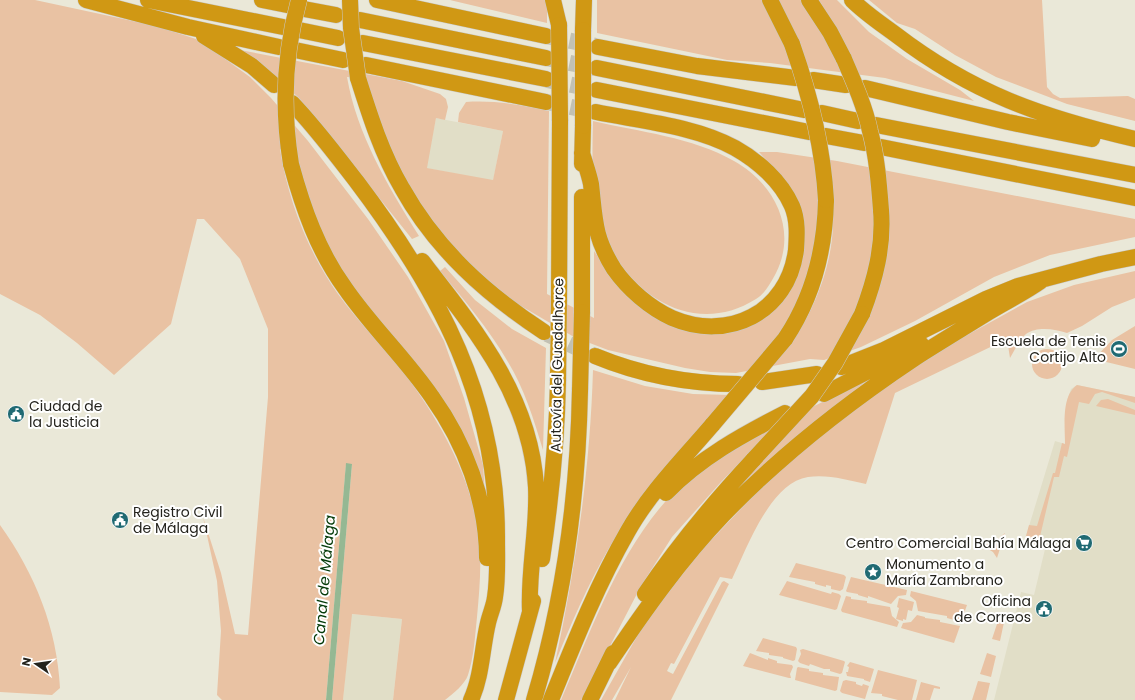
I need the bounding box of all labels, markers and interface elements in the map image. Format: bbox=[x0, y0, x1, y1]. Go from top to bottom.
street label: Autovía del Guadalhorce bbox=[545, 277, 569, 452]
place label: Escuela de Tenis Cortijo Alto bbox=[991, 331, 1106, 367]
sports icon: Escuela de Tenis Cortijo Alto bbox=[1109, 339, 1129, 359]
place label: Ciudad de la Justicia bbox=[29, 396, 103, 432]
public building icon: Ciudad de la Justicia bbox=[6, 404, 26, 424]
place label: Registro Civil de Málaga bbox=[133, 502, 222, 538]
public building icon: Registro Civil de Málaga bbox=[110, 510, 130, 530]
water label: Canal de Málaga bbox=[308, 514, 340, 646]
place label: Centro Comercial Bahía Málaga bbox=[846, 533, 1071, 553]
supermarket icon: Centro Comercial Bahía Málaga bbox=[1074, 533, 1094, 553]
place label: Monumento a María Zambrano bbox=[886, 554, 1003, 590]
place icon: Monumento a María Zambrano bbox=[863, 562, 883, 582]
place label: Oficina de Correos bbox=[954, 591, 1031, 627]
public building icon: Oficina de Correos bbox=[1034, 599, 1054, 619]
north arrow bbox=[16, 644, 56, 684]
text: N bbox=[18, 656, 35, 668]

